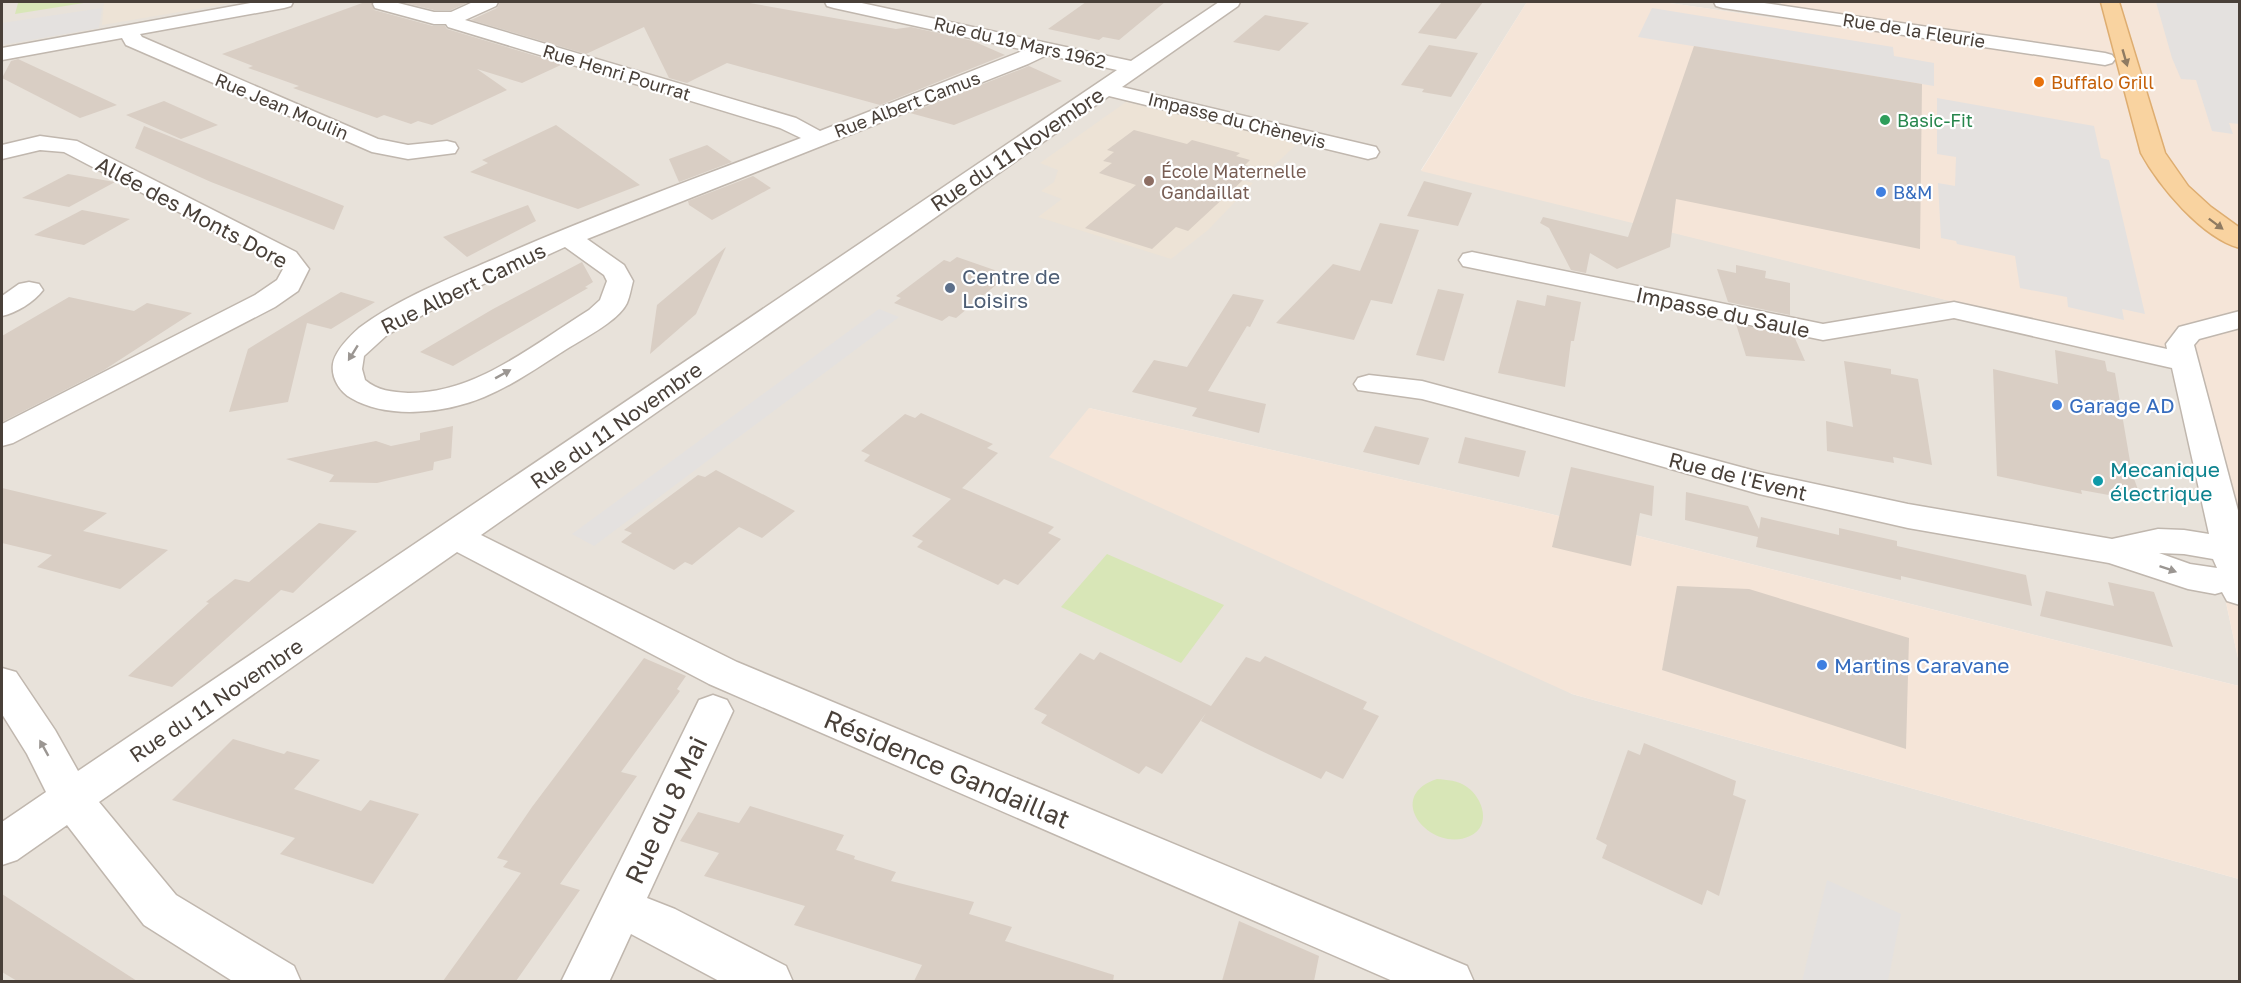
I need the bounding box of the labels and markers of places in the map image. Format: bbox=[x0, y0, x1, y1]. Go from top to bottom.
place label: Buffalo Grill bbox=[2051, 71, 2154, 93]
marker: Buffalo Grill bbox=[2032, 75, 2046, 89]
place label: Basic-Fit bbox=[1897, 109, 1973, 131]
marker: Basic-Fit bbox=[1878, 113, 1892, 127]
place label: École Maternelle Gandaillat bbox=[1161, 160, 1306, 203]
marker: École Maternelle Gandaillat bbox=[1142, 174, 1156, 188]
place label: B&M bbox=[1893, 181, 1933, 203]
marker: B&M bbox=[1874, 185, 1888, 199]
place label: Centre de Loisirs bbox=[962, 263, 1060, 313]
marker: Centre de Loisirs bbox=[943, 281, 957, 295]
place label: Garage AD bbox=[2069, 392, 2175, 418]
marker: Garage AD bbox=[2050, 398, 2064, 412]
place label: Mecanique électrique bbox=[2110, 456, 2220, 506]
marker: Mecanique électrique bbox=[2091, 474, 2105, 488]
place label: Martins Caravane bbox=[1834, 652, 2010, 678]
marker: Martins Caravane bbox=[1815, 658, 1829, 672]

